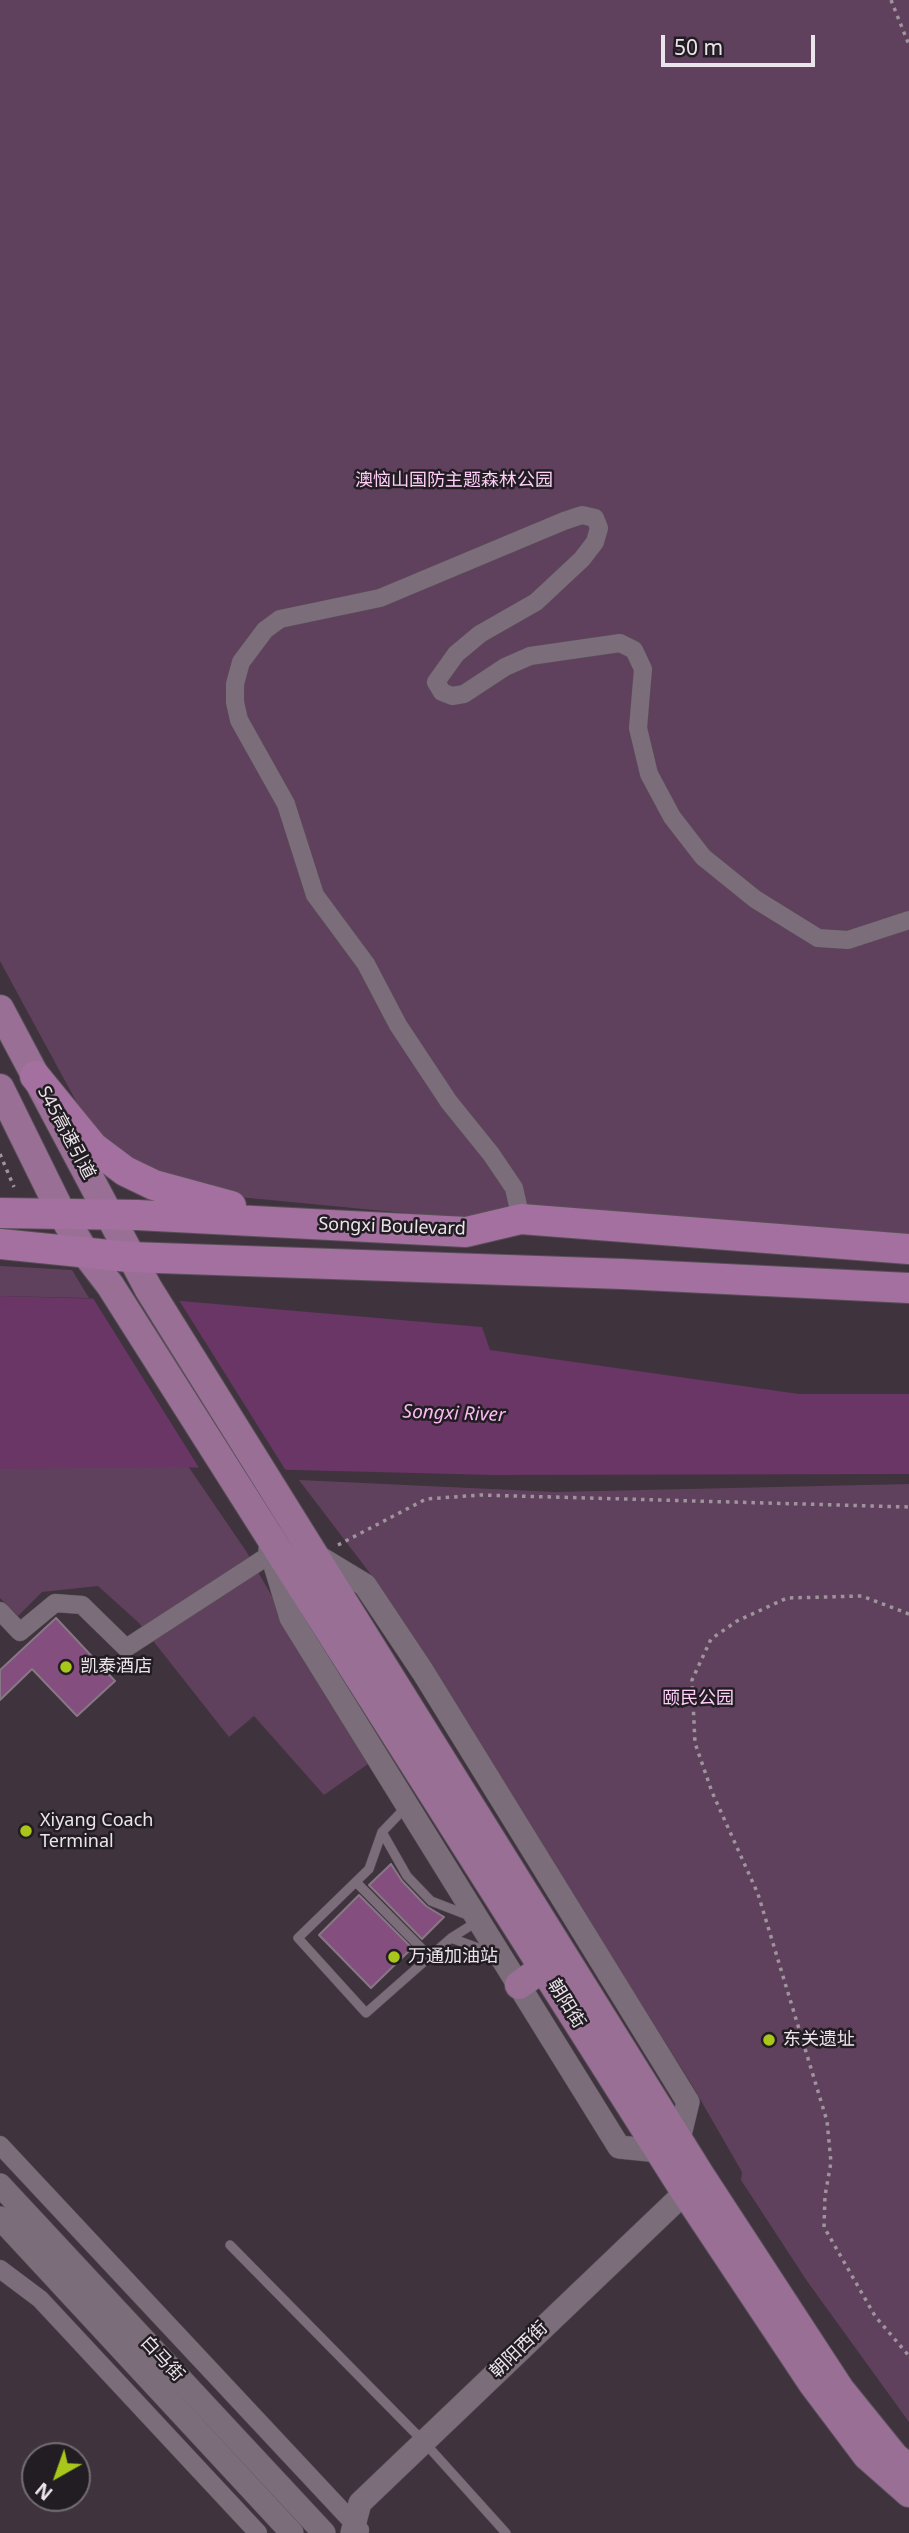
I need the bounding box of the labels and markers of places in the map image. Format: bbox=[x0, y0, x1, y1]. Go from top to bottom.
place label: 凯泰酒店 bbox=[80, 1656, 152, 1678]
marker: 凯泰酒店 bbox=[58, 1659, 74, 1675]
place label: Xiyang Coach Terminal bbox=[40, 1810, 153, 1853]
marker: Xiyang Coach Terminal bbox=[18, 1823, 34, 1839]
place label: 万通加油站 bbox=[408, 1946, 498, 1968]
marker: 万通加油站 bbox=[386, 1949, 402, 1965]
place label: 东关遗址 bbox=[783, 2029, 855, 2051]
marker: 东关遗址 bbox=[761, 2032, 777, 2048]

